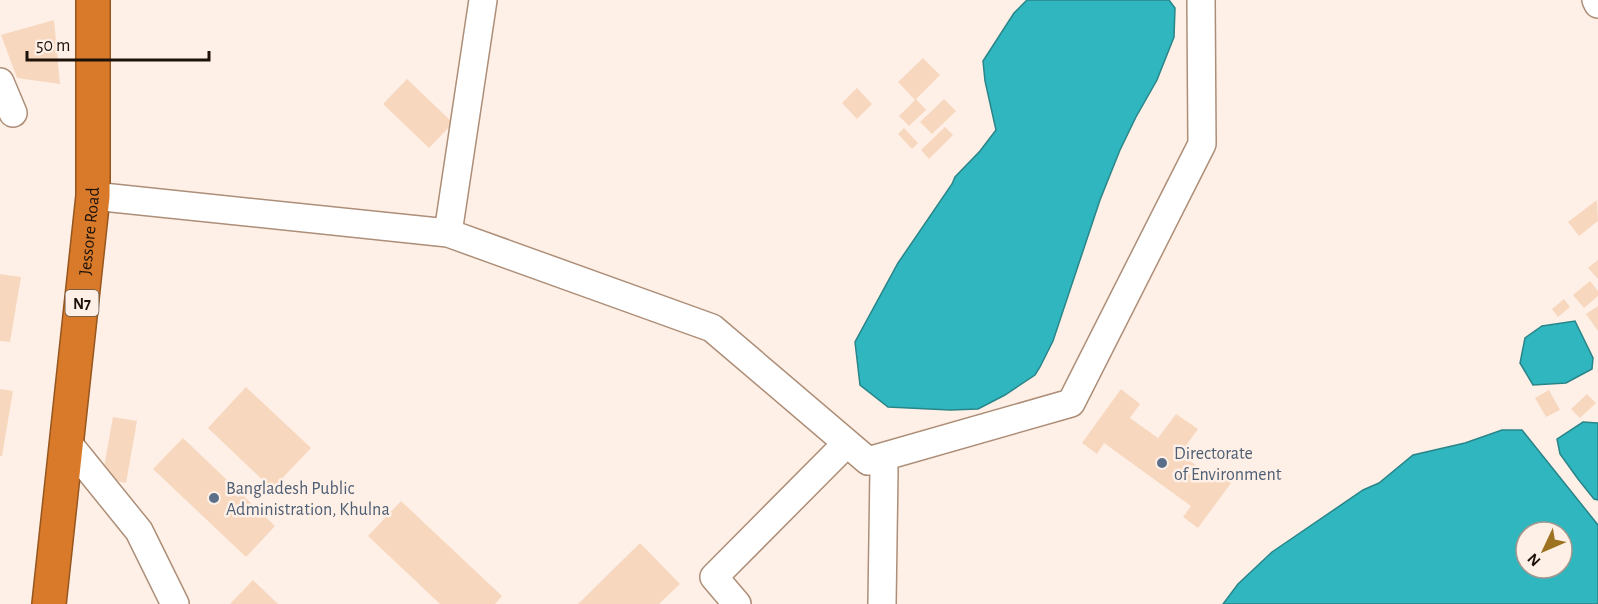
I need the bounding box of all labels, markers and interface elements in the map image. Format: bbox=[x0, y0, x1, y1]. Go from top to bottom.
scale bar bbox=[27, 24, 208, 62]
text: 50 m bbox=[36, 37, 70, 55]
street label: Jessore Road bbox=[77, 187, 103, 276]
road number: N7 bbox=[66, 290, 98, 316]
place label: Directorate of Environment bbox=[1174, 445, 1282, 484]
marker: Directorate of Environment bbox=[1155, 456, 1169, 470]
place label: Bangladesh Public Administration, Khulna bbox=[226, 480, 390, 519]
marker: Bangladesh Public Administration, Khulna bbox=[207, 491, 221, 505]
north arrow bbox=[1514, 520, 1574, 580]
text: N bbox=[1524, 550, 1544, 569]

